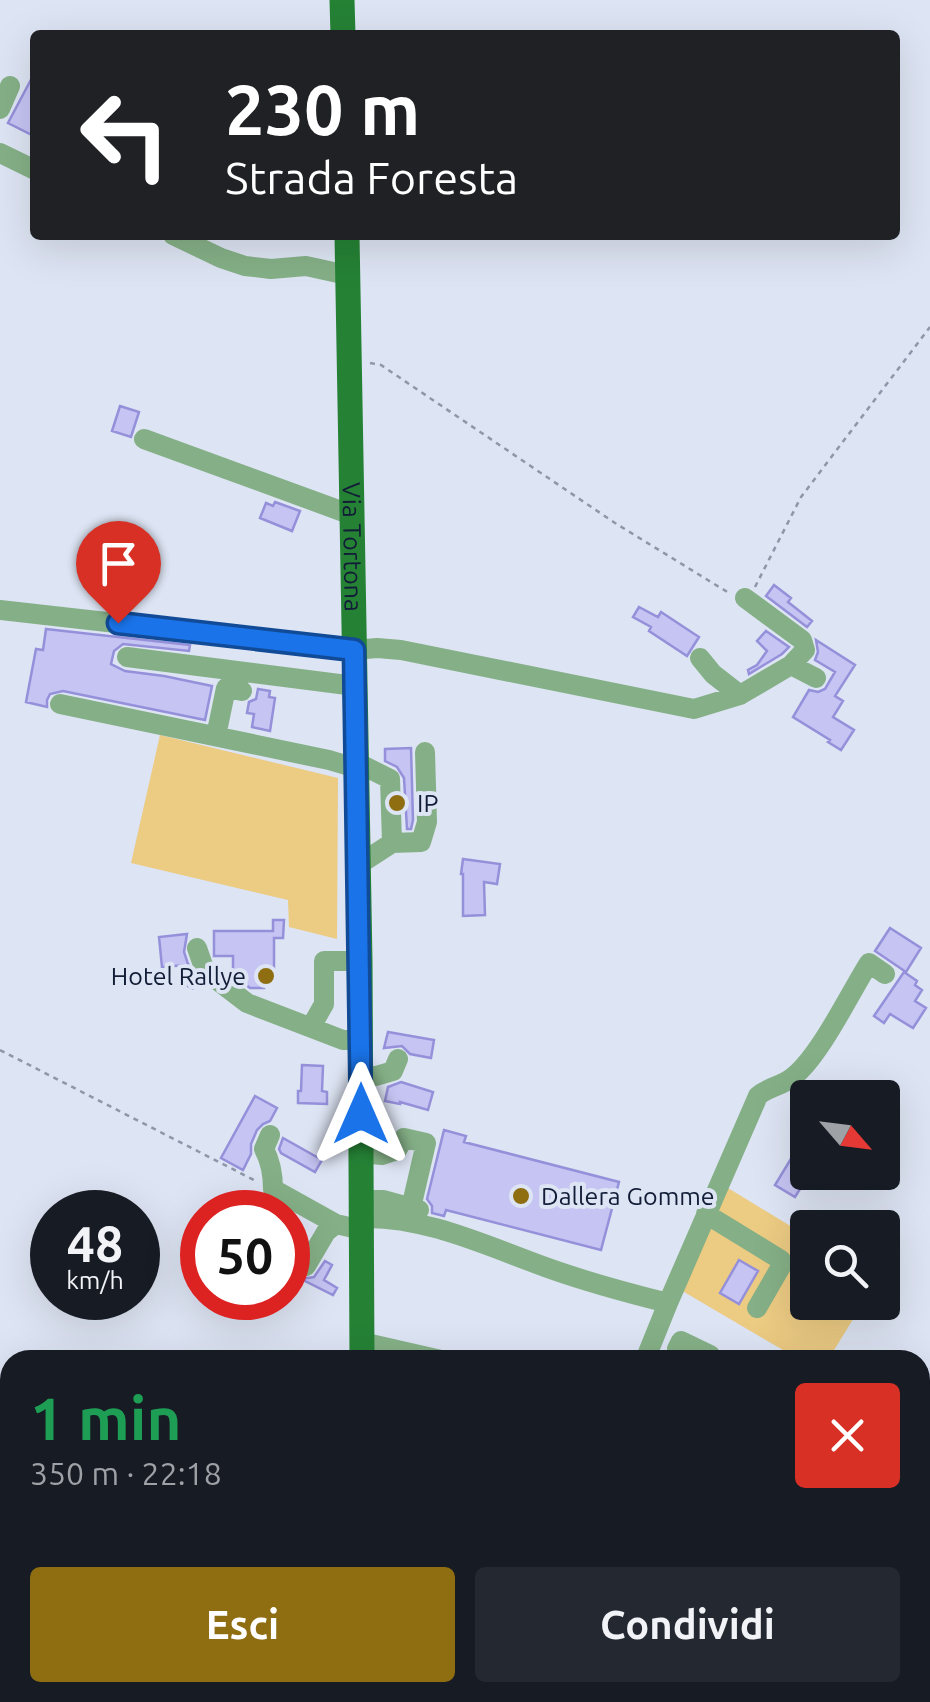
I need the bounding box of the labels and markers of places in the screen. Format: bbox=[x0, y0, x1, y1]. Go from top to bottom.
pin bbox=[76, 521, 161, 624]
place label: IP bbox=[417, 789, 438, 817]
marker: IP bbox=[386, 792, 408, 814]
place label: Hotel Rallye bbox=[111, 962, 246, 990]
marker: Hotel Rallye bbox=[255, 965, 277, 987]
place label: Dallera Gomme bbox=[541, 1182, 715, 1210]
marker: Dallera Gomme bbox=[510, 1185, 532, 1207]

